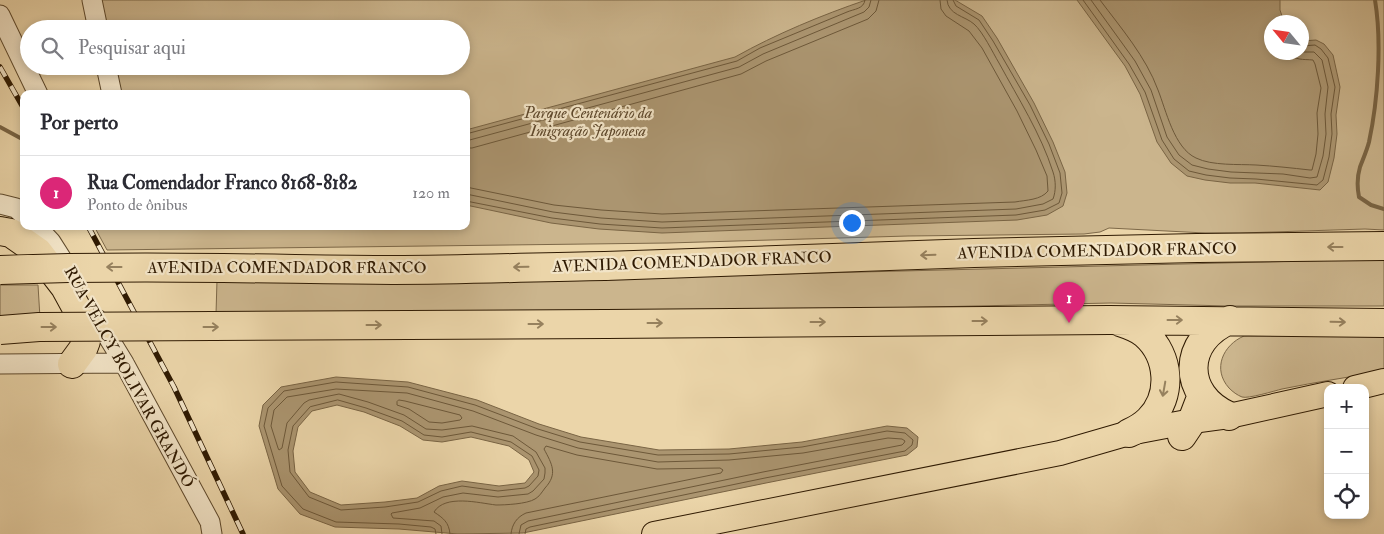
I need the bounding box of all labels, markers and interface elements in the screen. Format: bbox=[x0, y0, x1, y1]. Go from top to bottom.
north arrow bbox=[1264, 15, 1309, 60]
search box bbox=[20, 20, 470, 75]
icon: search bbox=[38, 34, 66, 62]
text: Pesquisar aqui bbox=[78, 36, 186, 60]
park label: Parque Centenário da Imigração Japonesa bbox=[523, 103, 652, 141]
text: Por perto bbox=[40, 109, 118, 136]
text: Rua Comendador Franco 8168-8182 bbox=[87, 171, 357, 195]
text: 1 bbox=[53, 183, 59, 203]
text: 120 m bbox=[412, 183, 450, 203]
text: Ponto de ônibus bbox=[87, 195, 188, 215]
your location bbox=[839, 210, 865, 236]
street label: AVENIDA COMENDADOR FRANCO bbox=[956, 239, 1237, 263]
one-way arrow bbox=[1328, 242, 1344, 252]
street label: AVENIDA COMENDADOR FRANCO bbox=[551, 247, 832, 277]
one-way arrow bbox=[920, 250, 936, 259]
street label: AVENIDA COMENDADOR FRANCO bbox=[146, 258, 427, 278]
street label: RUA VELCY BOLIVAR GRANDÓ bbox=[60, 262, 199, 491]
one-way arrow bbox=[106, 262, 122, 272]
one-way arrow bbox=[513, 263, 529, 272]
pin: 1 bbox=[1053, 282, 1085, 323]
one-way arrow bbox=[1166, 315, 1183, 325]
one-way arrow bbox=[972, 316, 988, 326]
one-way arrow bbox=[809, 317, 825, 327]
one-way arrow bbox=[1329, 317, 1345, 327]
one-way arrow bbox=[528, 319, 544, 329]
one-way arrow bbox=[647, 319, 663, 328]
one-way arrow bbox=[365, 321, 381, 330]
one-way arrow bbox=[40, 322, 56, 332]
one-way arrow bbox=[202, 322, 219, 332]
one-way arrow bbox=[1159, 381, 1169, 397]
map controls bbox=[1324, 384, 1369, 519]
button: + bbox=[1324, 384, 1369, 429]
button: − bbox=[1324, 429, 1369, 474]
button: locate bbox=[1324, 474, 1369, 519]

